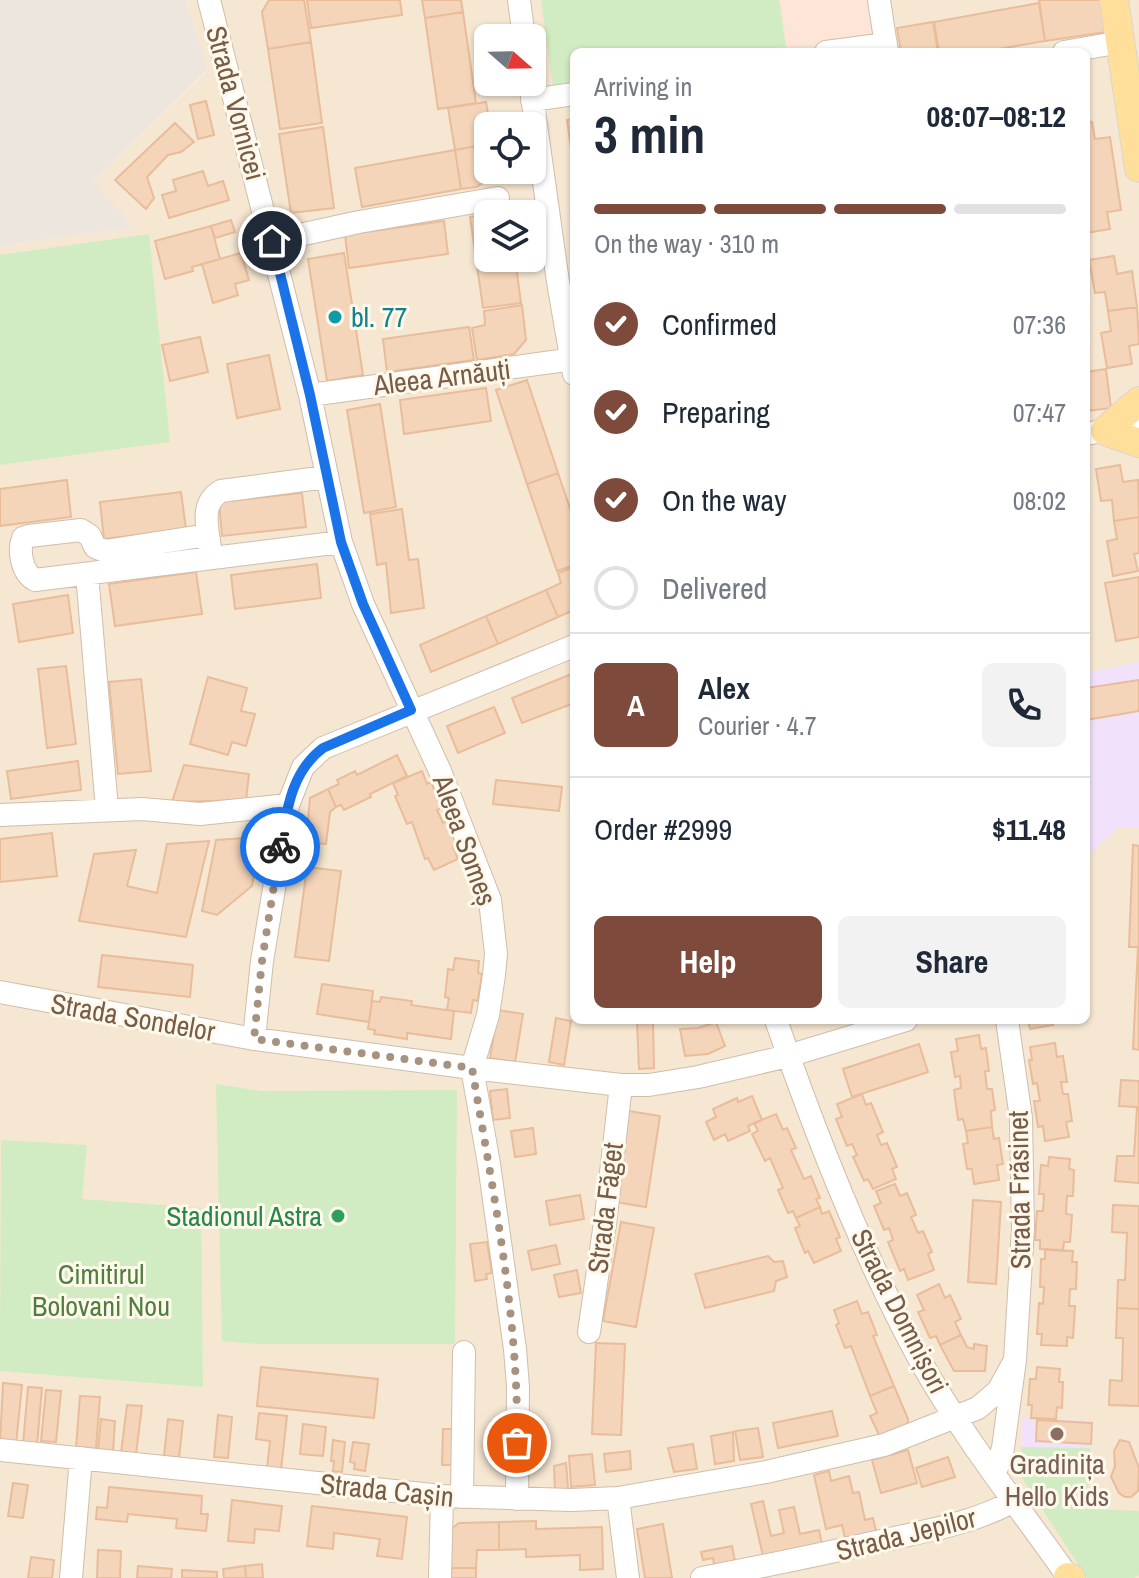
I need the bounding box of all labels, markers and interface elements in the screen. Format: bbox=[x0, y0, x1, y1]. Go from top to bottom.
street label: Strada Vornicei bbox=[197, 22, 275, 184]
north arrow bbox=[474, 24, 546, 96]
map controls bbox=[474, 24, 546, 272]
text: Arriving in bbox=[594, 69, 692, 104]
text: 08:07–08:12 bbox=[927, 96, 1066, 136]
text: 3 min bbox=[594, 99, 705, 169]
button: locate bbox=[474, 112, 546, 184]
button: layers bbox=[474, 200, 546, 272]
pin bbox=[238, 207, 306, 275]
icon: home bbox=[250, 219, 294, 263]
text: On the way · 310 m bbox=[594, 226, 779, 261]
place label: bl. 77 bbox=[351, 298, 407, 336]
icon: check bbox=[594, 302, 638, 346]
text: Confirmed bbox=[662, 304, 777, 344]
text: 07:36 bbox=[1013, 307, 1066, 342]
marker: bl. 77 bbox=[326, 308, 344, 326]
street label: Aleea Arnăuți bbox=[370, 350, 513, 404]
icon: check bbox=[594, 390, 638, 434]
text: Preparing bbox=[662, 392, 770, 432]
text: 07:47 bbox=[1013, 395, 1066, 430]
icon: check bbox=[594, 478, 638, 522]
text: On the way bbox=[662, 480, 786, 520]
text: 08:02 bbox=[1013, 483, 1066, 518]
text: Delivered bbox=[662, 568, 767, 608]
button: phone bbox=[982, 663, 1066, 747]
text: Alex bbox=[698, 668, 750, 708]
text: A bbox=[627, 685, 645, 725]
text: Courier · 4.7 bbox=[698, 708, 817, 743]
street label: Aleea Someș bbox=[423, 768, 506, 911]
courier bbox=[240, 807, 320, 887]
text: Order #2999 bbox=[594, 809, 732, 849]
text: $11.48 bbox=[992, 809, 1066, 849]
icon: bike bbox=[258, 825, 302, 869]
button: Help bbox=[594, 916, 822, 1008]
button: Share bbox=[838, 916, 1066, 1008]
street label: Strada Sondelor bbox=[48, 984, 218, 1050]
street label: Strada Frăsinet bbox=[999, 1111, 1039, 1269]
street label: Strada Făget bbox=[578, 1140, 632, 1276]
place label: Stadionul Astra bbox=[166, 1197, 322, 1235]
marker: Stadionul Astra bbox=[329, 1207, 347, 1225]
street label: Strada Domnișori bbox=[842, 1222, 958, 1400]
park label: Cimitirul Bolovani Nou bbox=[32, 1255, 170, 1325]
pin bbox=[483, 1409, 551, 1477]
icon: bag bbox=[495, 1421, 539, 1465]
marker: Gradinița Hello Kids bbox=[1048, 1425, 1066, 1443]
place label: Gradinița Hello Kids bbox=[1005, 1445, 1109, 1515]
street label: Strada Cașin bbox=[318, 1464, 456, 1516]
street label: Strada Jepilor bbox=[832, 1498, 980, 1570]

